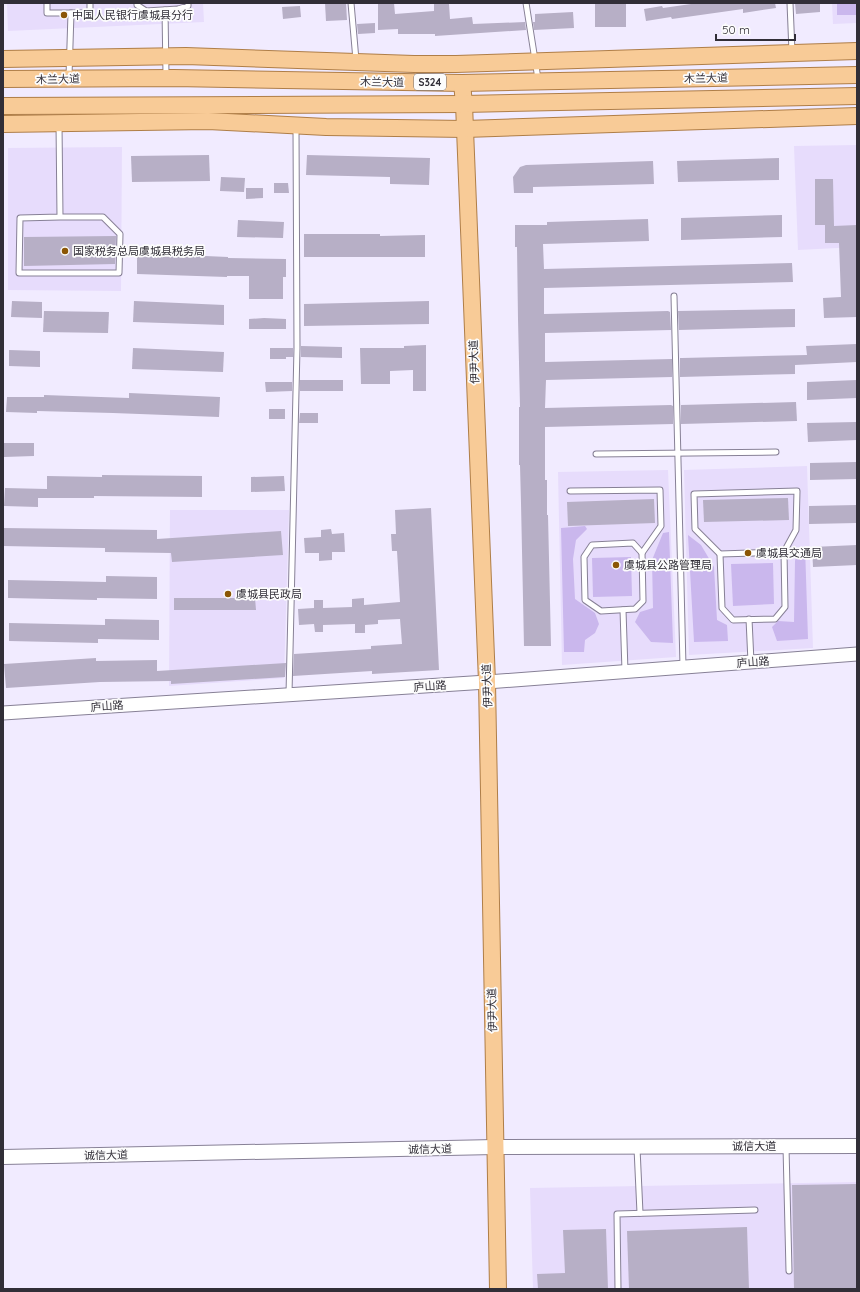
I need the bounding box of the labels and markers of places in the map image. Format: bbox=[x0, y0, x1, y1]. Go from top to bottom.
place label: 中国人民银行虞城县分行 bbox=[72, 8, 193, 22]
marker: 中国人民银行虞城县分行 bbox=[59, 10, 69, 20]
place label: 国家税务总局虞城县税务局 bbox=[73, 244, 205, 258]
marker: 国家税务总局虞城县税务局 bbox=[60, 246, 70, 256]
place label: 虞城县交通局 bbox=[756, 546, 822, 560]
marker: 虞城县交通局 bbox=[743, 548, 753, 558]
place label: 虞城县公路管理局 bbox=[624, 558, 712, 572]
marker: 虞城县公路管理局 bbox=[611, 560, 621, 570]
place label: 虞城县民政局 bbox=[236, 587, 302, 601]
marker: 虞城县民政局 bbox=[223, 589, 233, 599]

